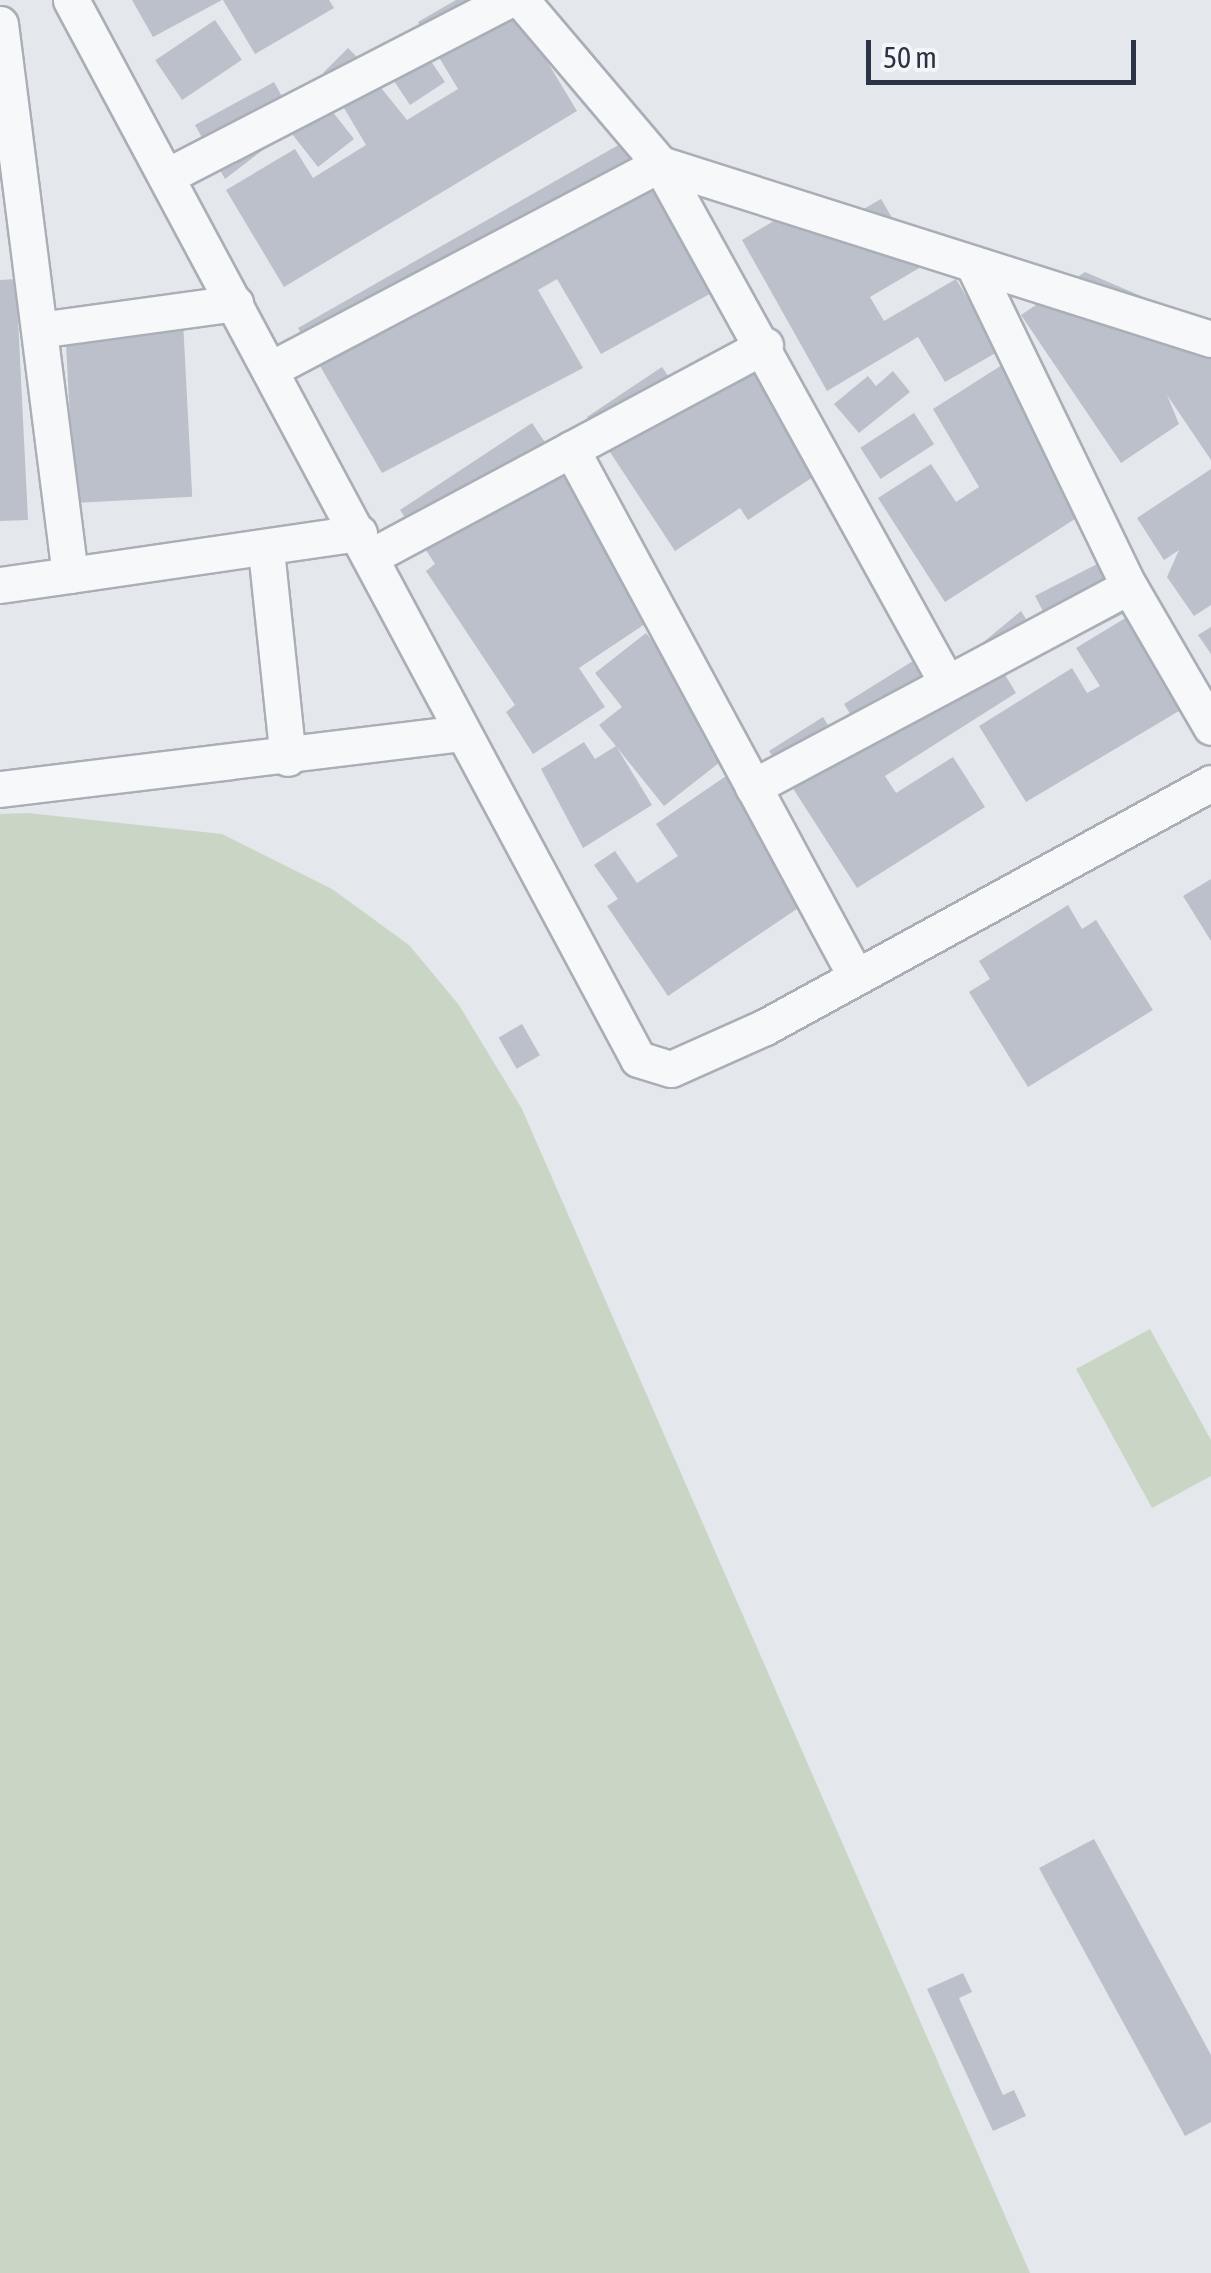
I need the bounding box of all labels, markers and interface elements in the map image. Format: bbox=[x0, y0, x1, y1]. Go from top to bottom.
scale bar bbox=[871, 20, 1141, 82]
text: 50 m bbox=[883, 40, 937, 74]

